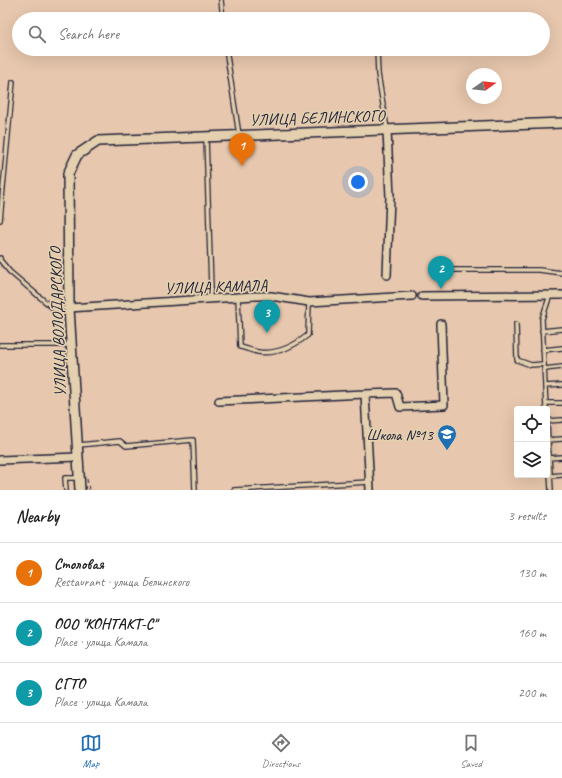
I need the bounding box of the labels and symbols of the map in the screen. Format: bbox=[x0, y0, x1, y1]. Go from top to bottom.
north arrow bbox=[466, 68, 502, 104]
street label: УЛИЦА БЕЛИНСКОГО bbox=[249, 106, 387, 130]
pin: 1 bbox=[229, 133, 255, 166]
your location bbox=[348, 172, 368, 192]
street label: УЛИЦА ВОЛОДАРСКОГО bbox=[45, 245, 71, 397]
pin: 2 bbox=[428, 256, 454, 289]
street label: УЛИЦА КАМАЛА bbox=[164, 275, 269, 299]
pin: 3 bbox=[254, 300, 280, 333]
school or university icon: Школа №13 bbox=[436, 423, 458, 451]
place label: Школа №13 bbox=[366, 425, 435, 445]

